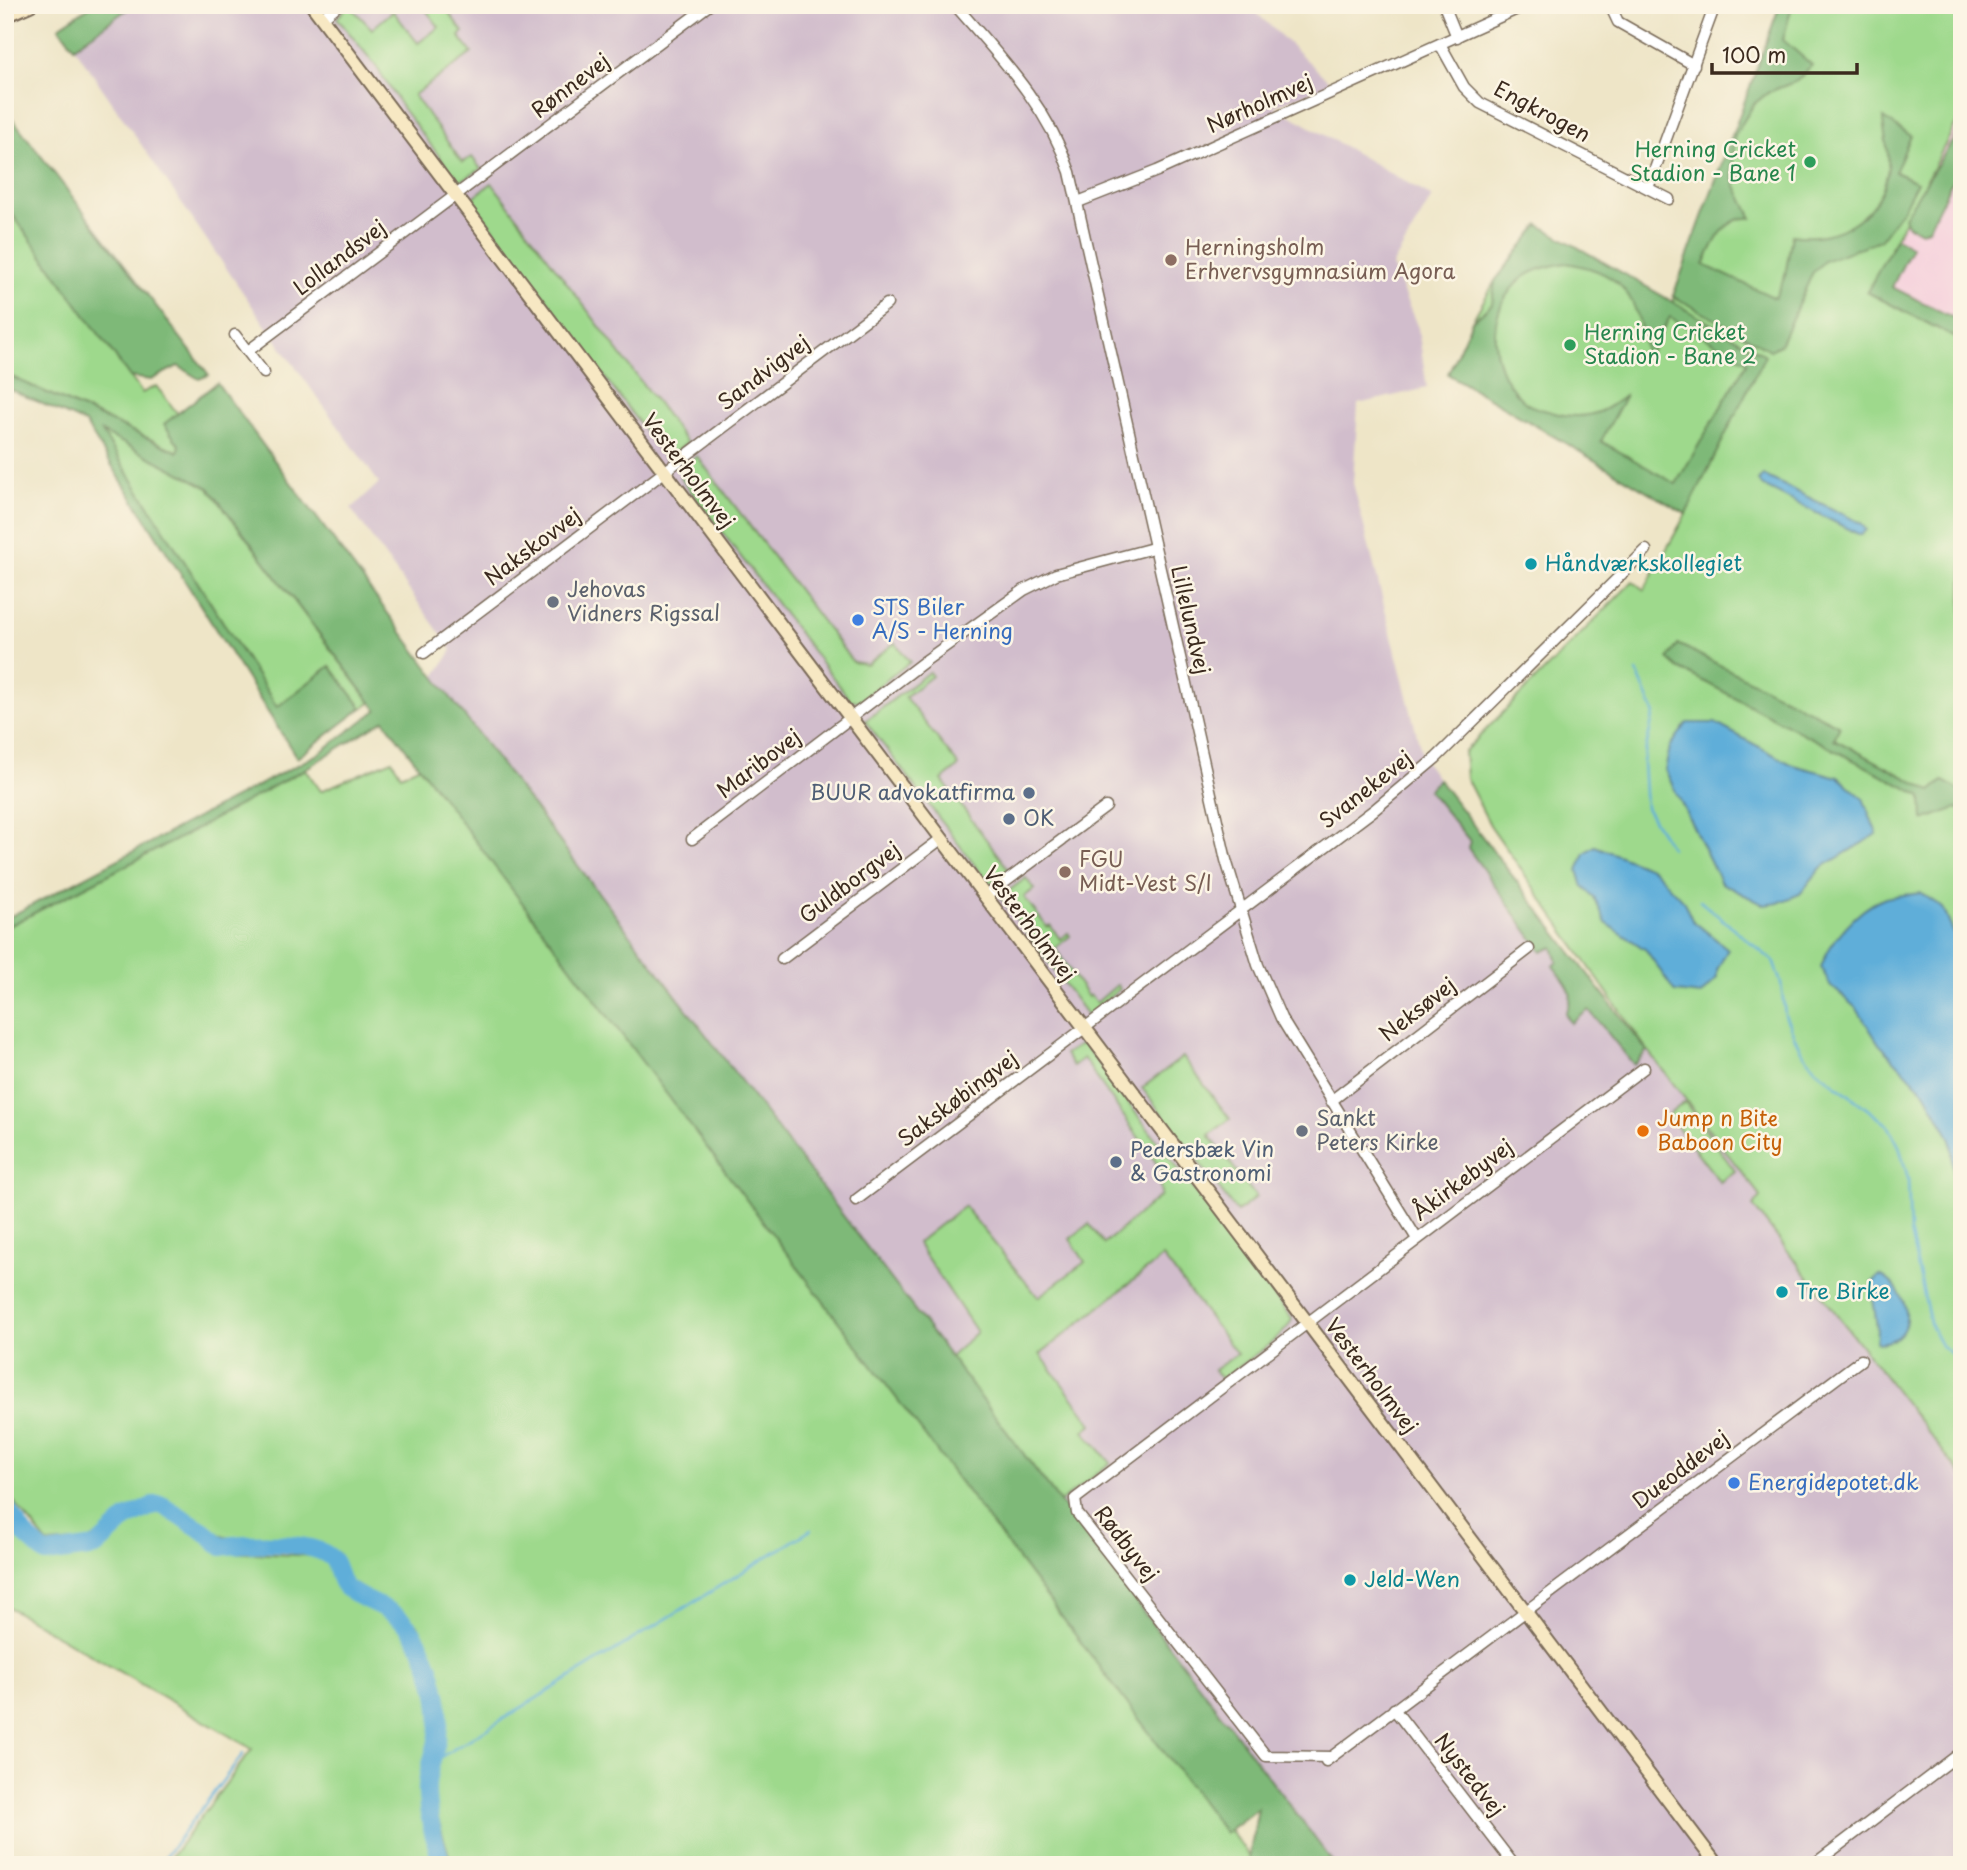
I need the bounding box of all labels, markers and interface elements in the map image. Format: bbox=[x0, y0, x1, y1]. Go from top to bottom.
scale bar bbox=[1712, 32, 1857, 76]
text: 100 m bbox=[1722, 38, 1786, 70]
street label: Rønnevej bbox=[524, 44, 616, 125]
street label: Nørholmvej bbox=[1201, 65, 1317, 140]
street label: Engkrogen bbox=[1489, 71, 1597, 149]
place label: Herning Cricket Stadion - Bane 1 bbox=[1630, 132, 1796, 188]
marker: Herning Cricket Stadion - Bane 1 bbox=[1802, 154, 1818, 170]
street label: Lollandsvej bbox=[286, 211, 392, 302]
place label: Herningsholm Erhvervsgymnasium Agora bbox=[1185, 230, 1455, 286]
marker: Herningsholm Erhvervsgymnasium Agora bbox=[1163, 252, 1179, 268]
place label: Herning Cricket Stadion - Bane 2 bbox=[1584, 315, 1756, 371]
street label: Sandvigvej bbox=[710, 326, 816, 417]
marker: Herning Cricket Stadion - Bane 2 bbox=[1562, 337, 1578, 353]
street label: Vesterholmvej bbox=[635, 405, 744, 534]
street label: Nakskovvej bbox=[477, 498, 587, 592]
place label: Håndværkskollegiet bbox=[1545, 546, 1742, 578]
marker: Håndværkskollegiet bbox=[1523, 556, 1539, 572]
street label: Lillelundvej bbox=[1164, 562, 1220, 677]
place label: Jehovas Vidners Rigssal bbox=[567, 572, 720, 628]
place label: STS Biler A/S - Herning bbox=[872, 590, 1013, 646]
marker: Jehovas Vidners Rigssal bbox=[545, 594, 561, 610]
marker: STS Biler A/S - Herning bbox=[850, 612, 866, 628]
street label: Maribovej bbox=[709, 720, 807, 805]
street label: Svanekevej bbox=[1311, 742, 1418, 835]
place label: BUUR advokatfirma bbox=[810, 775, 1016, 807]
marker: BUUR advokatfirma bbox=[1021, 785, 1037, 801]
place label: OK bbox=[1023, 801, 1054, 833]
marker: OK bbox=[1001, 811, 1017, 827]
street label: Guldborgvej bbox=[791, 833, 906, 930]
place label: FGU Midt-Vest S/I bbox=[1079, 842, 1212, 898]
street label: Vesterholmvej bbox=[976, 858, 1085, 987]
marker: FGU Midt-Vest S/I bbox=[1057, 864, 1073, 880]
street label: Neksøvej bbox=[1372, 968, 1462, 1049]
street label: Sakskøbingvej bbox=[890, 1041, 1024, 1153]
place label: Sankt Peters Kirke bbox=[1316, 1101, 1439, 1157]
place label: Jump n Bite Baboon City bbox=[1657, 1101, 1782, 1157]
marker: Sankt Peters Kirke bbox=[1294, 1123, 1310, 1139]
marker: Jump n Bite Baboon City bbox=[1635, 1123, 1651, 1139]
street label: Åkirkebyvej bbox=[1405, 1130, 1519, 1227]
place label: Pedersbæk Vin & Gastronomi bbox=[1130, 1132, 1274, 1188]
marker: Pedersbæk Vin & Gastronomi bbox=[1108, 1154, 1124, 1170]
place label: Tre Birke bbox=[1796, 1274, 1890, 1306]
marker: Tre Birke bbox=[1774, 1284, 1790, 1300]
street label: Vesterholmvej bbox=[1318, 1310, 1427, 1439]
street label: Dueoddevej bbox=[1625, 1421, 1735, 1516]
place label: Energidepotet.dk bbox=[1748, 1465, 1919, 1497]
marker: Energidepotet.dk bbox=[1726, 1475, 1742, 1491]
street label: Rødbyvej bbox=[1088, 1498, 1167, 1588]
place label: Jeld-Wen bbox=[1364, 1562, 1460, 1594]
marker: Jeld-Wen bbox=[1342, 1572, 1358, 1588]
street label: Nystedvej bbox=[1428, 1725, 1514, 1822]

